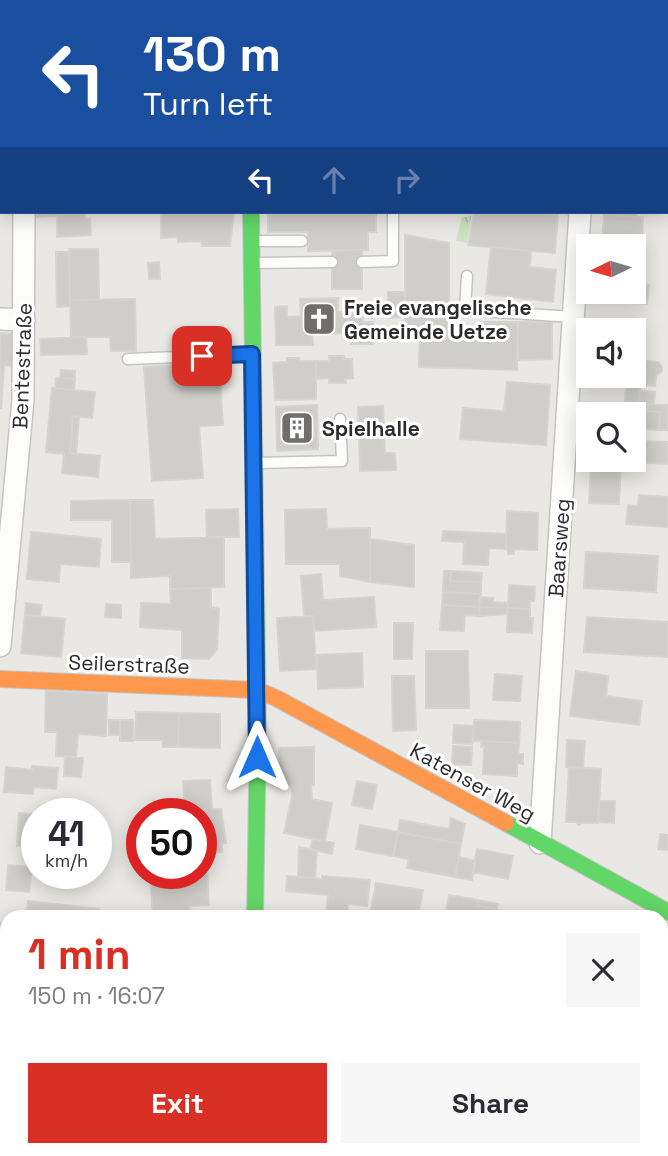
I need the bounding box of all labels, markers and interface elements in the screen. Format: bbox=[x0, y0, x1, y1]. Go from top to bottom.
text: 130 m bbox=[143, 23, 281, 85]
icon: left bbox=[28, 28, 119, 119]
text: Turn left bbox=[143, 84, 273, 124]
icon: left bbox=[242, 161, 280, 199]
icon: ahead bbox=[315, 161, 353, 199]
icon: right bbox=[388, 161, 426, 199]
north arrow bbox=[576, 234, 646, 304]
map controls bbox=[576, 234, 646, 472]
place label: Freie evangelische Gemeinde Uetze bbox=[344, 294, 532, 345]
church icon: Freie evangelische Gemeinde Uetze bbox=[300, 300, 338, 338]
street label: Bentestraße bbox=[6, 302, 38, 430]
button: sound bbox=[576, 318, 646, 388]
pin bbox=[172, 326, 232, 386]
icon: arrive bbox=[183, 337, 221, 375]
button: search bbox=[576, 402, 646, 472]
building icon: Spielhalle bbox=[278, 409, 316, 447]
place label: Spielhalle bbox=[322, 415, 420, 442]
street label: Baarsweg bbox=[542, 498, 576, 598]
street label: Seilerstraße bbox=[68, 648, 190, 680]
position arrow bbox=[220, 720, 294, 794]
street label: Katenser Weg bbox=[405, 736, 541, 828]
speed limit sign: 50 bbox=[126, 798, 217, 889]
text: 41 bbox=[48, 812, 85, 856]
text: km/h bbox=[45, 849, 88, 872]
text: 1 min bbox=[28, 928, 131, 981]
button: close bbox=[566, 933, 640, 1007]
text: 150 m · 16:07 bbox=[28, 981, 165, 1011]
button: Exit bbox=[28, 1063, 327, 1143]
button: Share bbox=[341, 1063, 640, 1143]

